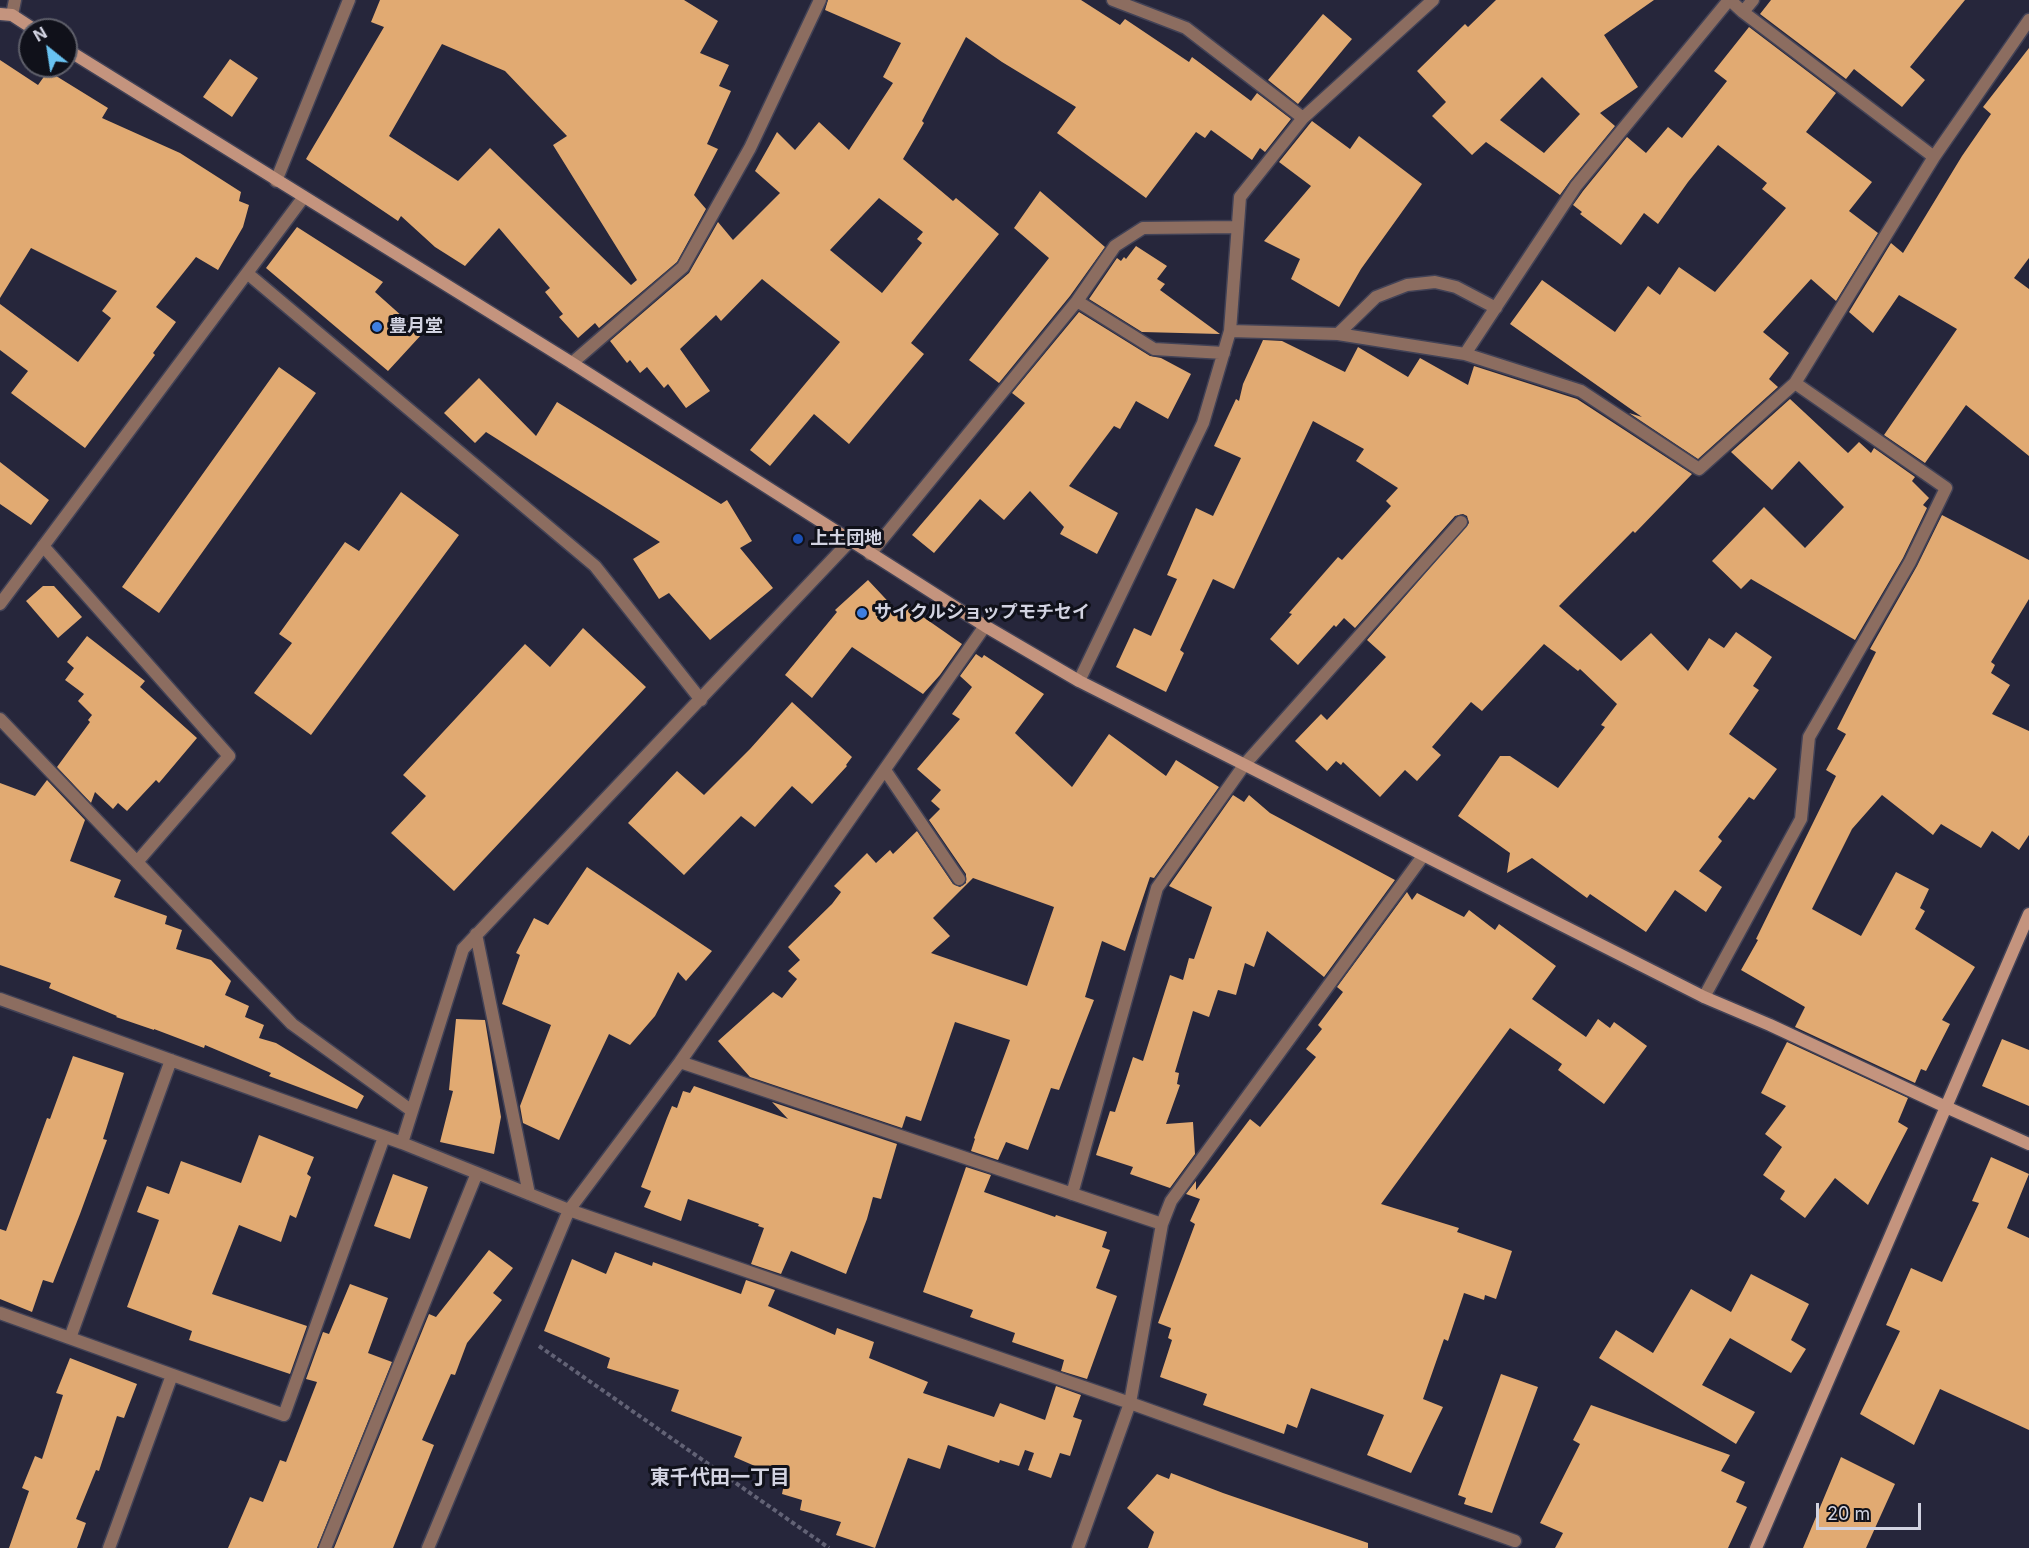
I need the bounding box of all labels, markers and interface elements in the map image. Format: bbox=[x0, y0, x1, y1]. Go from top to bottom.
north arrow bbox=[18, 18, 78, 78]
text: N bbox=[30, 22, 50, 46]
place label: 豊月堂 bbox=[389, 316, 443, 338]
marker: 豊月堂 bbox=[370, 320, 384, 334]
place label: 上土団地 bbox=[810, 528, 882, 550]
marker: 上土団地 bbox=[791, 532, 805, 546]
place label: サイクルショップモチセイ bbox=[874, 602, 1090, 624]
marker: サイクルショップモチセイ bbox=[855, 606, 869, 620]
district label: 東千代田一丁目 bbox=[650, 1466, 790, 1490]
scale bar bbox=[1819, 1491, 1924, 1529]
text: 20 m bbox=[1827, 1503, 1870, 1524]

